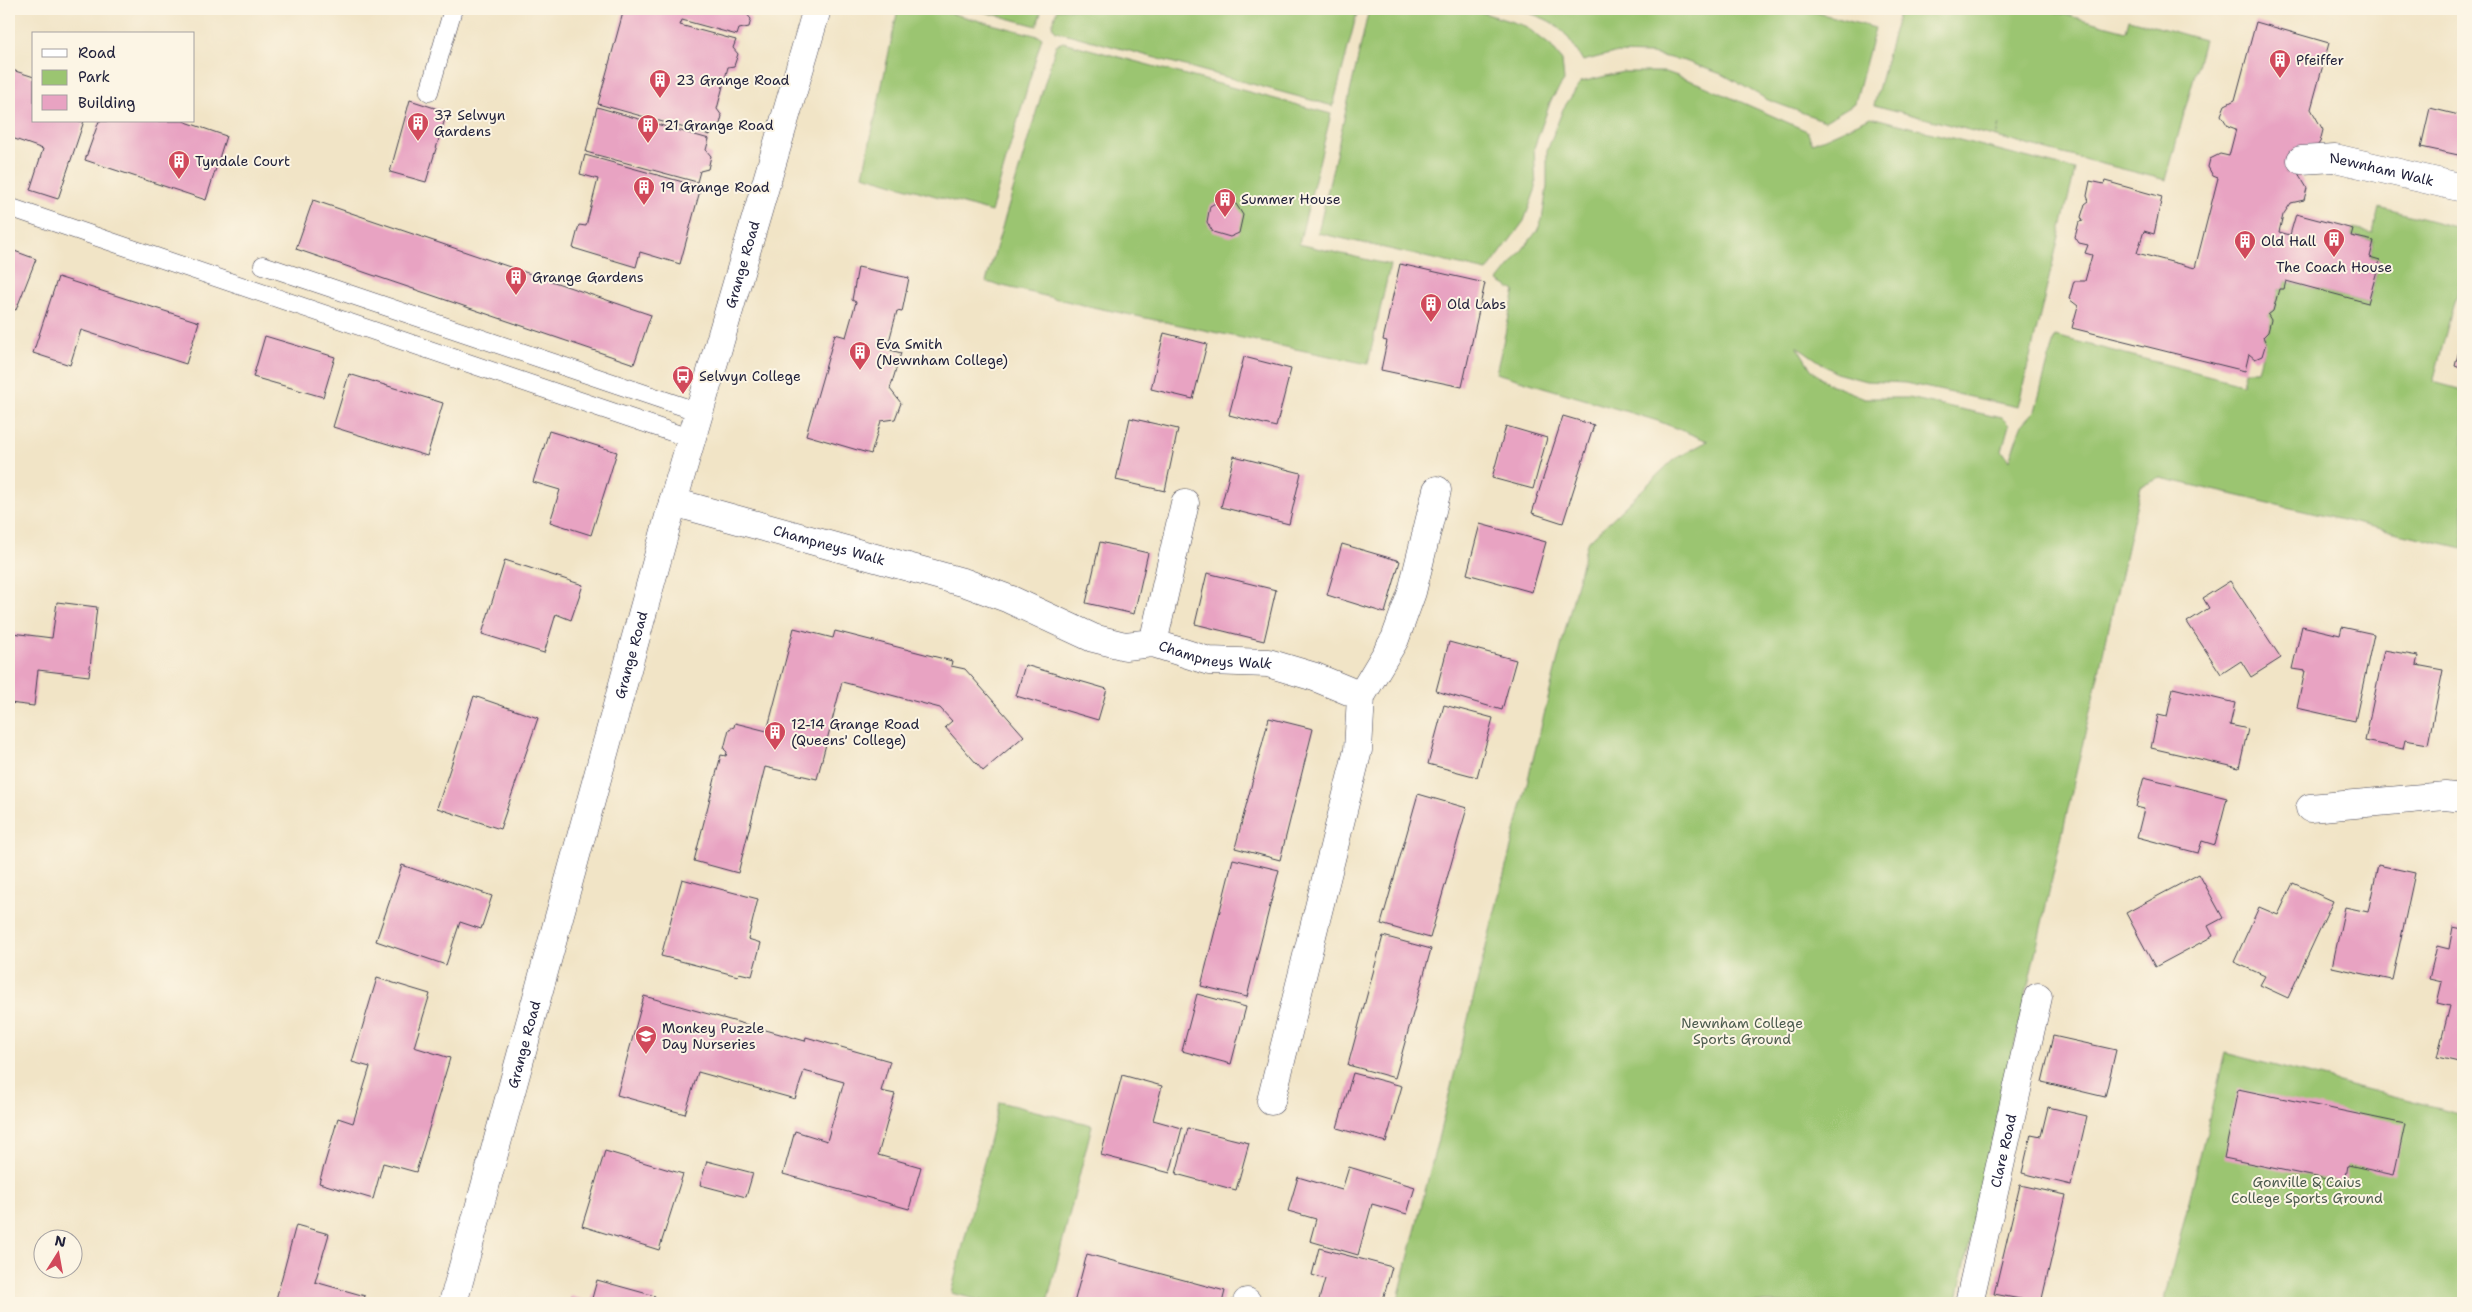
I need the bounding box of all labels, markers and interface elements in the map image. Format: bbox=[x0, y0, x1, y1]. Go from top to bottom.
legend bbox=[32, 32, 195, 122]
text: Road bbox=[78, 43, 116, 63]
building icon: Pfeiffer bbox=[2268, 48, 2292, 79]
place label: Pfeiffer bbox=[2296, 51, 2345, 69]
text: Park bbox=[78, 67, 110, 87]
building icon: 23 Grange Road bbox=[648, 68, 672, 99]
place label: 23 Grange Road bbox=[676, 71, 790, 89]
text: Building bbox=[78, 93, 135, 113]
place label: 37 Selwyn Gardens bbox=[434, 106, 506, 140]
building icon: 37 Selwyn Gardens bbox=[406, 111, 430, 142]
building icon: 21 Grange Road bbox=[636, 113, 660, 144]
place label: 21 Grange Road bbox=[664, 116, 774, 134]
building icon: Tyndale Court bbox=[167, 149, 191, 180]
street label: Newnham Walk bbox=[2329, 149, 2436, 190]
place label: Tyndale Court bbox=[195, 152, 290, 170]
building icon: 19 Grange Road bbox=[632, 175, 656, 206]
place label: 19 Grange Road bbox=[660, 178, 770, 196]
building icon: Summer House bbox=[1213, 187, 1237, 218]
place label: Summer House bbox=[1241, 190, 1341, 208]
street label: Grange Road bbox=[721, 219, 764, 310]
building icon: The Coach House bbox=[2322, 227, 2346, 258]
building icon: Old Hall bbox=[2233, 229, 2257, 260]
place label: Old Hall bbox=[2261, 232, 2317, 250]
place label: The Coach House bbox=[2276, 258, 2392, 276]
building icon: Grange Gardens bbox=[504, 265, 528, 296]
place label: Grange Gardens bbox=[532, 268, 644, 286]
building icon: Old Labs bbox=[1419, 292, 1443, 323]
place label: Old Labs bbox=[1447, 295, 1506, 313]
place label: Eva Smith (Newnham College) bbox=[876, 335, 1008, 369]
building icon: Eva Smith (Newnham College) bbox=[848, 340, 872, 371]
bus stop icon: Selwyn College bbox=[671, 364, 695, 395]
place label: Selwyn College bbox=[699, 367, 801, 385]
street label: Champneys Walk bbox=[771, 521, 887, 569]
street label: Grange Road bbox=[610, 609, 652, 701]
street label: Champneys Walk bbox=[1157, 636, 1275, 673]
place label: 12-14 Grange Road (Queens' College) bbox=[791, 715, 919, 749]
building icon: 12-14 Grange Road (Queens' College) bbox=[763, 720, 787, 751]
street label: Grange Road bbox=[503, 999, 545, 1090]
park label: Newnham College Sports Ground bbox=[1681, 1014, 1803, 1048]
place label: Monkey Puzzle Day Nurseries bbox=[662, 1019, 764, 1053]
school or university icon: Monkey Puzzle Day Nurseries bbox=[634, 1024, 658, 1055]
street label: Clare Road bbox=[1986, 1112, 2020, 1189]
park label: Gonville & Caius College Sports Ground bbox=[2231, 1173, 2383, 1207]
north arrow bbox=[32, 1230, 82, 1280]
text: N bbox=[53, 1231, 68, 1251]

